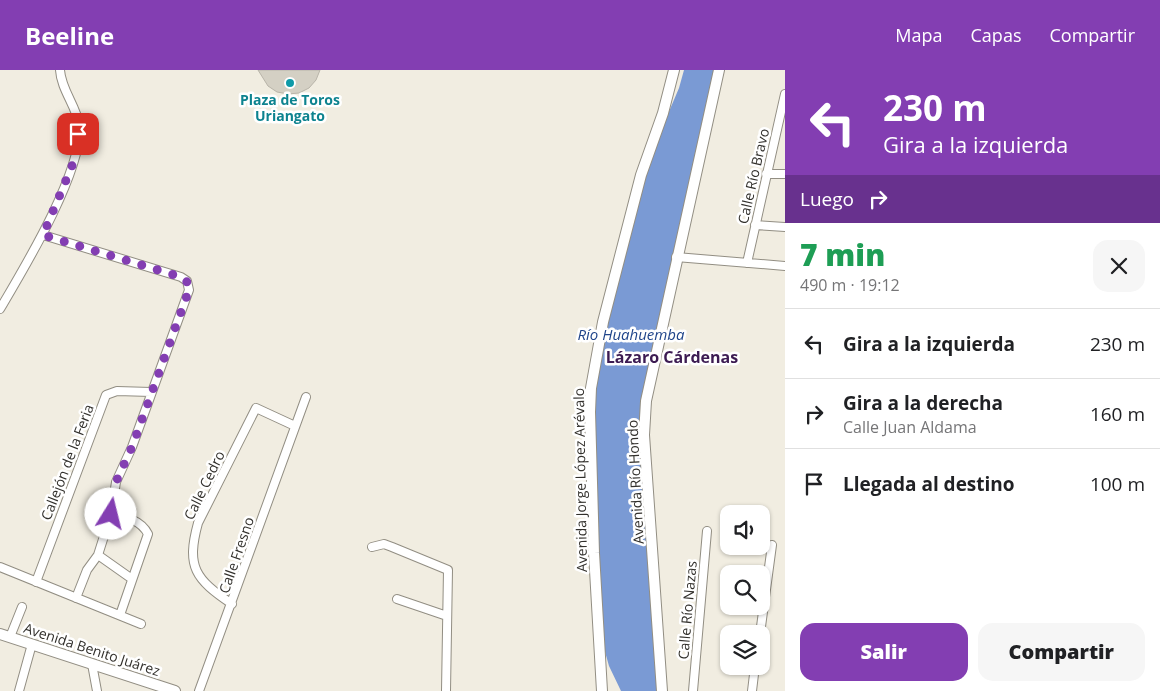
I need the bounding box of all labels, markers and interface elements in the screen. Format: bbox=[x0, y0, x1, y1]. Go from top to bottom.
text: Beeline bbox=[25, 19, 114, 52]
text: Mapa bbox=[895, 23, 943, 47]
text: Capas bbox=[971, 23, 1021, 47]
text: Compartir bbox=[1049, 23, 1135, 47]
marker: Plaza de Toros Uriangato bbox=[284, 77, 296, 89]
text: 230 m bbox=[883, 84, 987, 131]
place label: Plaza de Toros Uriangato bbox=[240, 90, 340, 125]
icon: left bbox=[800, 90, 865, 155]
pin bbox=[57, 113, 99, 155]
icon: arrive bbox=[64, 120, 92, 148]
street label: Calle Río Bravo bbox=[733, 126, 773, 226]
text: Gira a la izquierda bbox=[883, 129, 1068, 159]
icon: right bbox=[864, 185, 892, 213]
text: Luego bbox=[800, 186, 854, 212]
text: 7 min bbox=[800, 234, 885, 275]
button: close bbox=[1093, 240, 1145, 292]
text: 490 m · 19:12 bbox=[800, 274, 900, 296]
water label: Río Huahuemba bbox=[577, 324, 685, 344]
icon: left bbox=[800, 330, 828, 358]
text: Gira a la izquierda bbox=[843, 331, 1015, 357]
text: 230 m bbox=[1090, 331, 1145, 357]
district label: Lázaro Cárdenas bbox=[606, 346, 738, 368]
street label: Avenida Jorge López Arévalo bbox=[569, 388, 591, 572]
text: Gira a la derecha bbox=[843, 390, 1003, 416]
icon: right bbox=[800, 400, 828, 428]
street label: Callejón de la Feria bbox=[36, 401, 98, 523]
text: 160 m bbox=[1090, 401, 1145, 427]
text: Calle Juan Aldama bbox=[843, 416, 977, 438]
street label: Avenida Río Hondo bbox=[622, 419, 648, 545]
street label: Calle Cedro bbox=[179, 447, 229, 523]
icon: arrive bbox=[800, 470, 828, 498]
text: Llegada al destino bbox=[843, 471, 1015, 497]
text: 100 m bbox=[1090, 471, 1145, 497]
position arrow bbox=[84, 487, 136, 539]
map controls bbox=[720, 505, 770, 675]
button: sound bbox=[720, 505, 770, 555]
street label: Calle Fresno bbox=[214, 514, 258, 596]
street label: Calle Río Nazas bbox=[673, 560, 701, 660]
button: search bbox=[720, 565, 770, 615]
street label: Avenida Benito Juárez bbox=[21, 618, 163, 680]
button: Salir bbox=[800, 623, 968, 681]
button: Compartir bbox=[978, 623, 1145, 681]
button: layers bbox=[720, 625, 770, 675]

